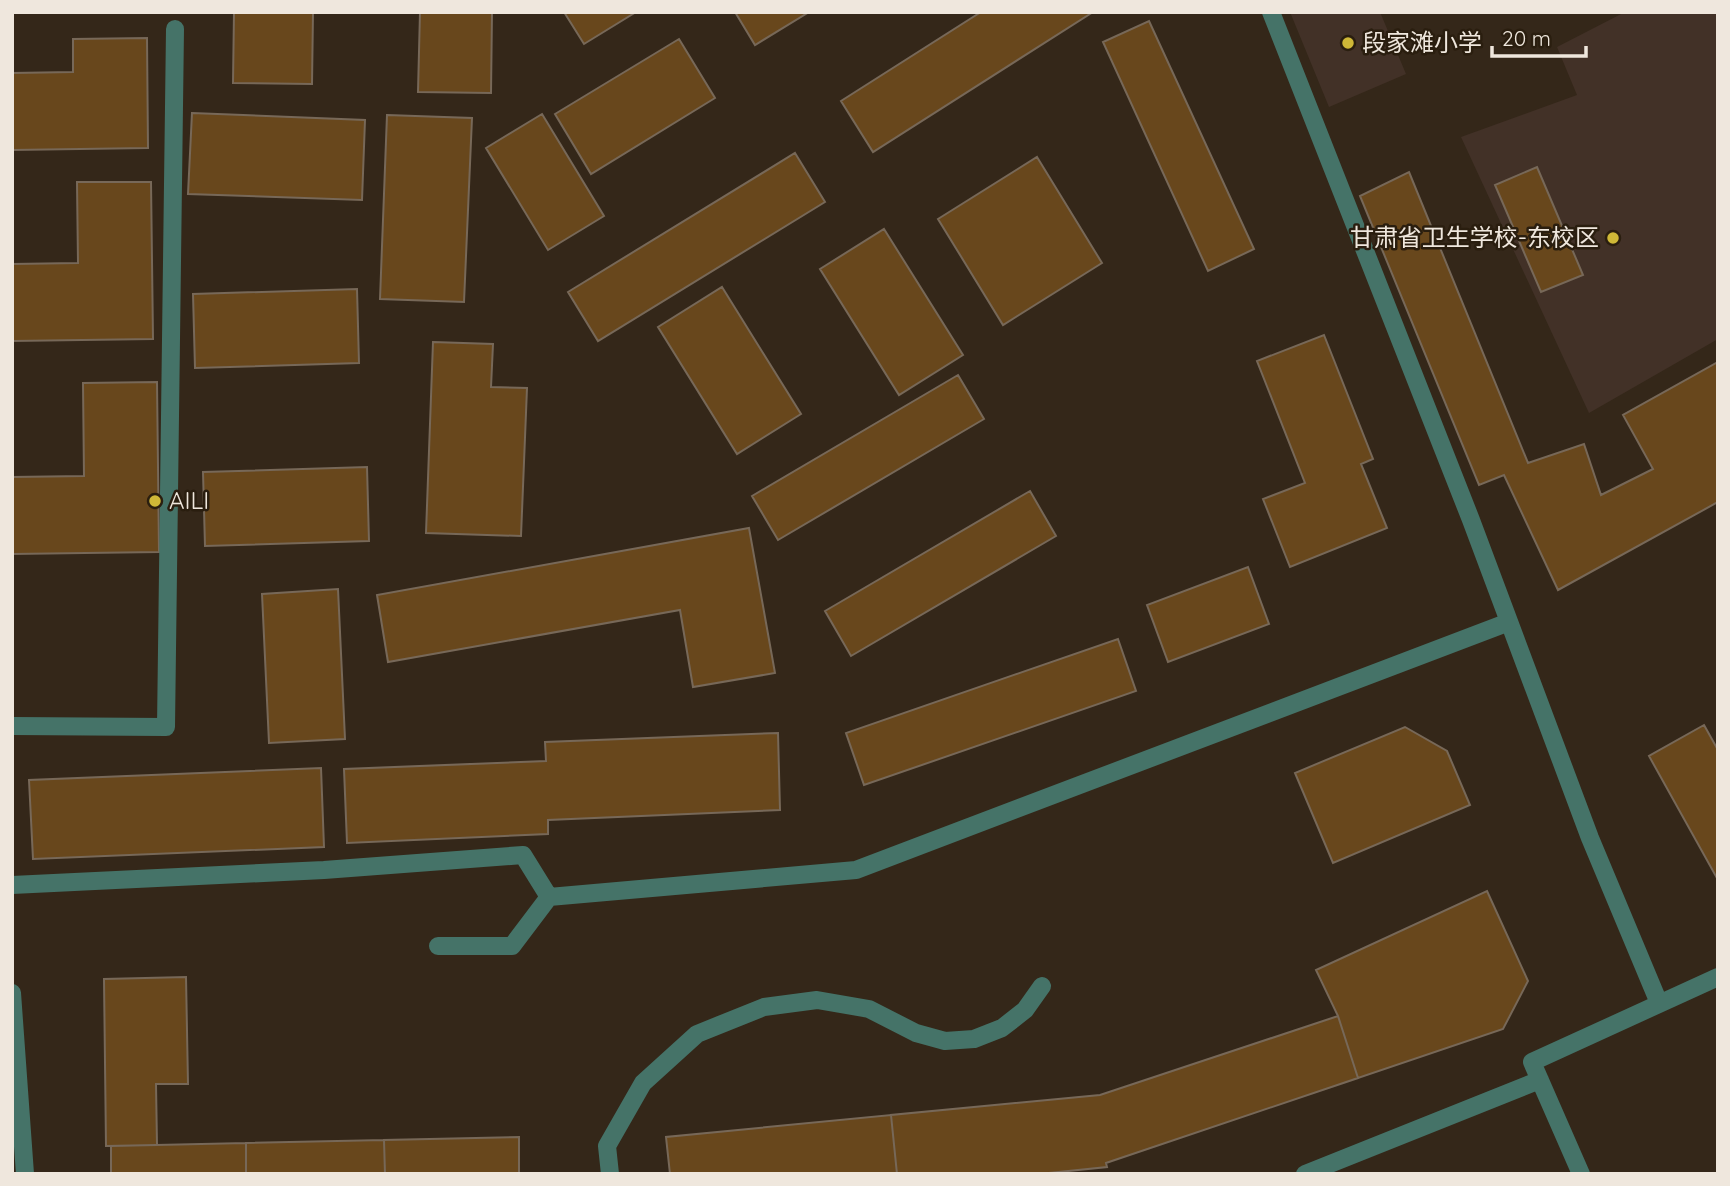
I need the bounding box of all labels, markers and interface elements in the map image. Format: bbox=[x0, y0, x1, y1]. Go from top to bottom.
scale bar bbox=[1492, 14, 1586, 58]
text: 20 m bbox=[1502, 25, 1551, 51]
place label: 段家滩小学 bbox=[1362, 27, 1482, 57]
marker: 段家滩小学 bbox=[1340, 35, 1356, 51]
place label: 甘肃省卫生学校-东校区 bbox=[1350, 222, 1599, 252]
marker: 甘肃省卫生学校-东校区 bbox=[1605, 230, 1621, 246]
place label: AILI bbox=[169, 485, 209, 515]
marker: AILI bbox=[147, 493, 163, 509]

